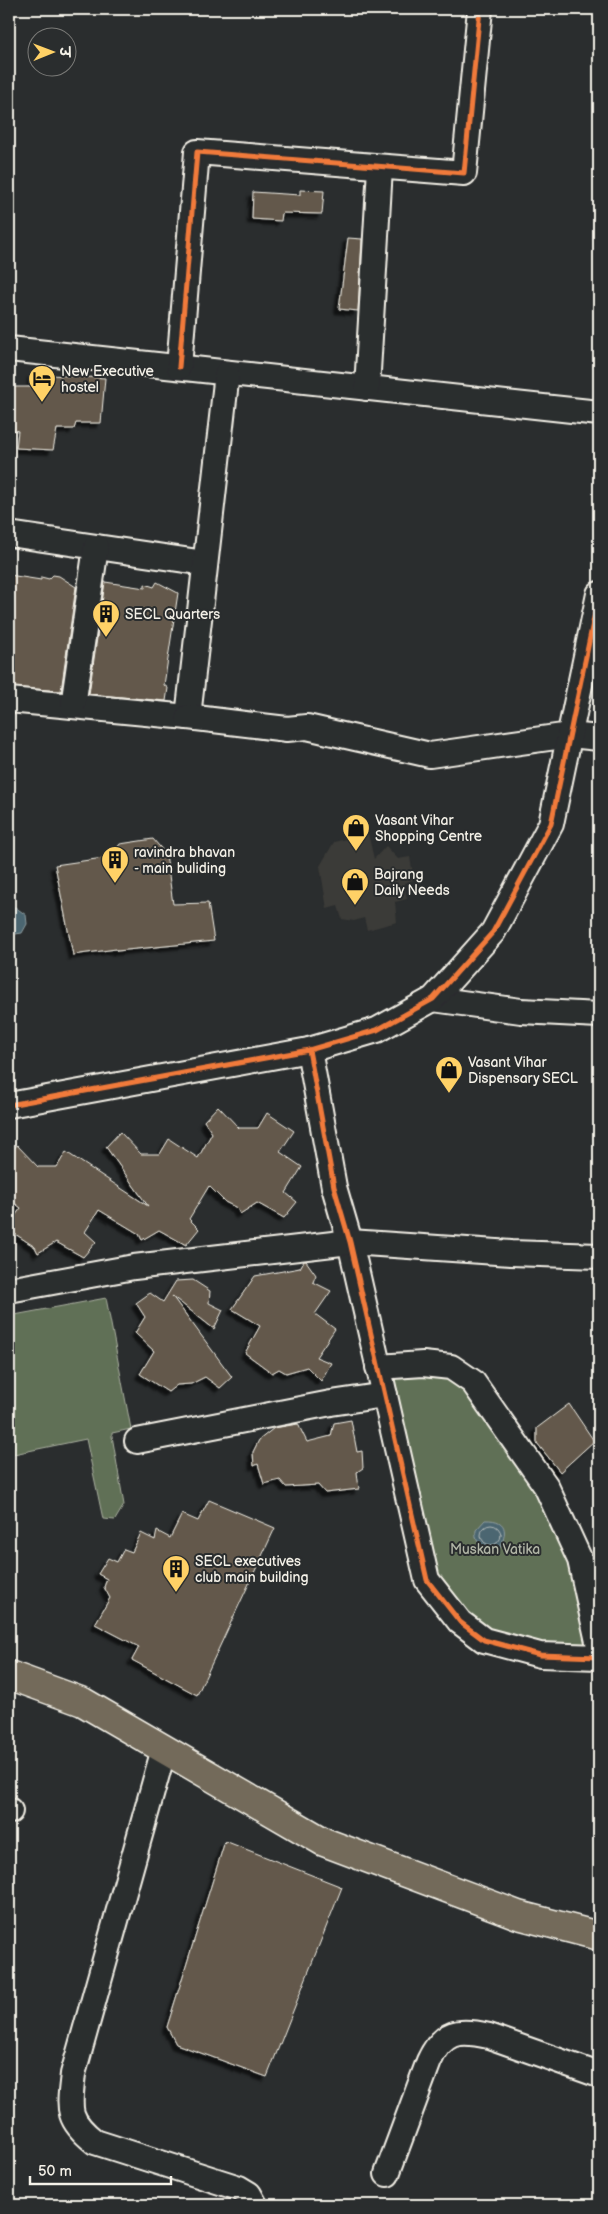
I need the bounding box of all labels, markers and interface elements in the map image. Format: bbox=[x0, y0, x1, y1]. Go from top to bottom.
north arrow bbox=[28, 28, 78, 78]
text: उ bbox=[56, 45, 73, 58]
place label: New Executive hostel bbox=[61, 363, 154, 396]
hotel icon: New Executive hostel bbox=[27, 364, 57, 403]
building icon: SECL Quarters bbox=[91, 599, 121, 638]
place label: SECL Quarters bbox=[125, 606, 220, 623]
place label: Vasant Vihar Shopping Centre bbox=[375, 812, 482, 845]
shop icon: Vasant Vihar Shopping Centre bbox=[341, 813, 371, 852]
place label: ravindra bhavan - main buliding bbox=[134, 844, 235, 877]
building icon: ravindra bhavan - main buliding bbox=[100, 845, 130, 884]
place label: Bajrang Daily Needs bbox=[374, 866, 450, 899]
shop icon: Bajrang Daily Needs bbox=[340, 867, 370, 906]
place label: Vasant Vihar Dispensary SECL bbox=[468, 1054, 578, 1087]
shop icon: Vasant Vihar Dispensary SECL bbox=[434, 1055, 464, 1094]
park label: Muskan Vatika bbox=[450, 1541, 540, 1558]
place label: SECL executives club main building bbox=[195, 1553, 309, 1586]
building icon: SECL executives club main building bbox=[161, 1554, 191, 1593]
scale bar bbox=[30, 2154, 171, 2186]
text: 50 m bbox=[38, 2162, 72, 2181]

